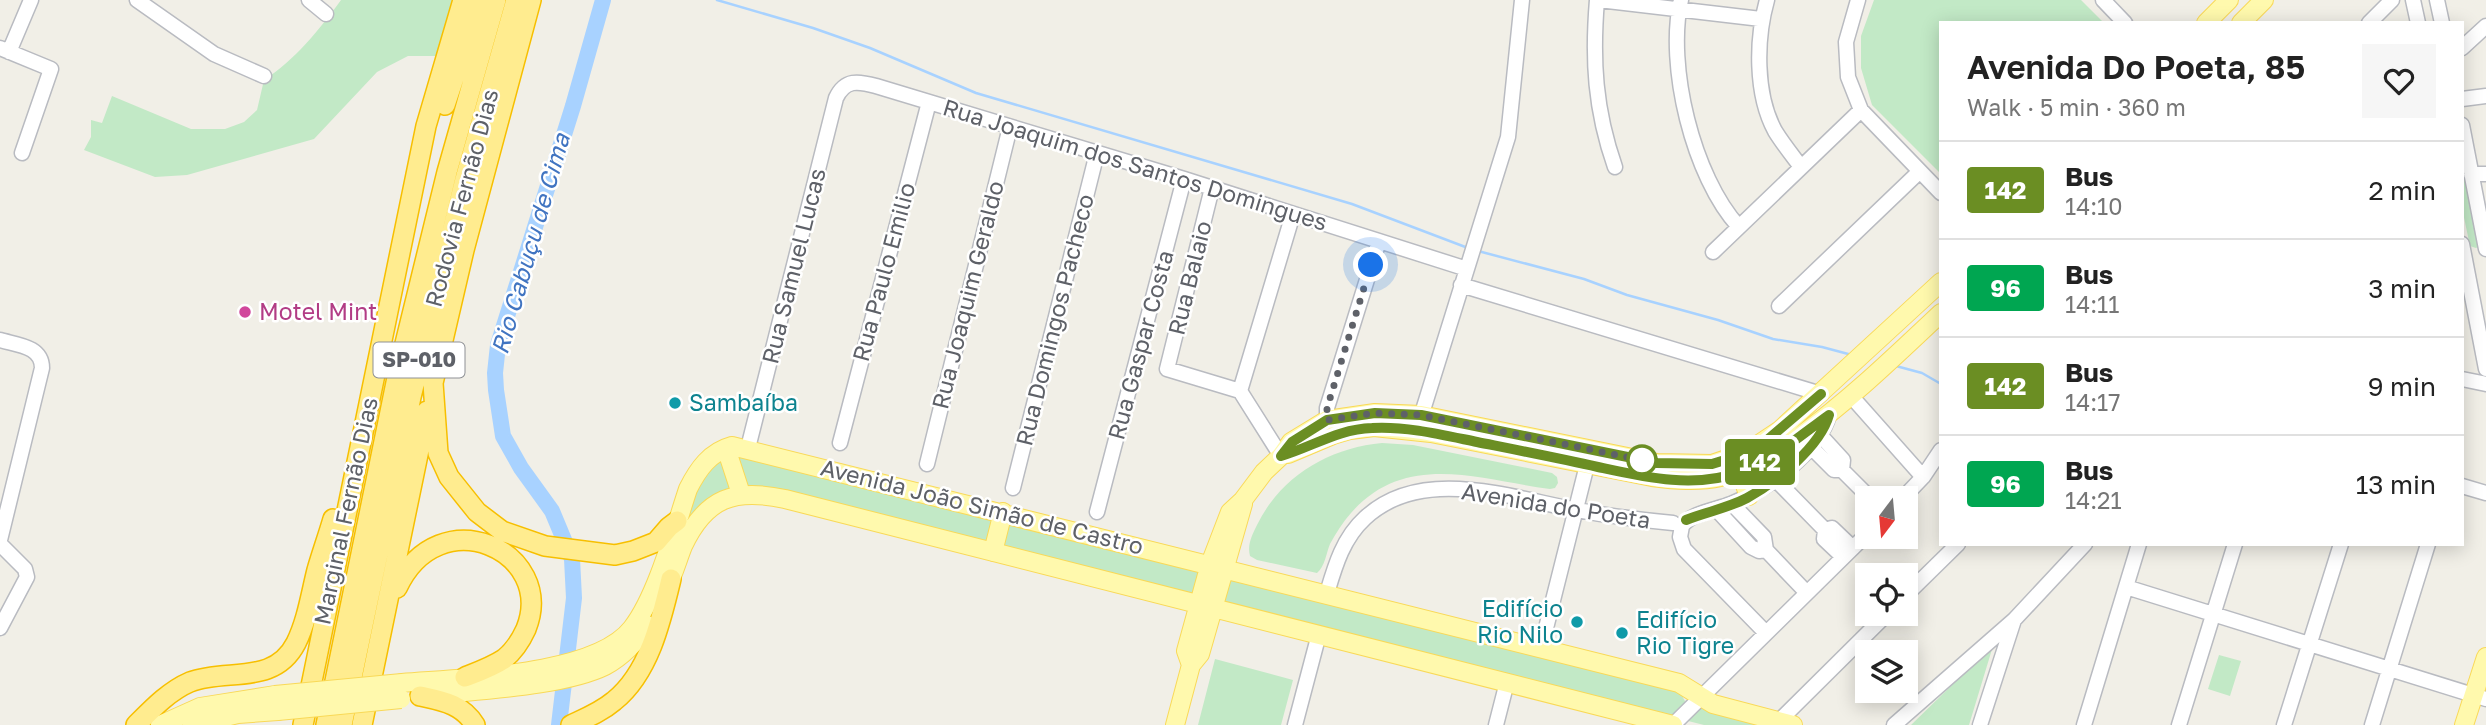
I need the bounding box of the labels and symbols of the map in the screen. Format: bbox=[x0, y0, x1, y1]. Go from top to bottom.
street label: Rodovia Fernão Dias bbox=[418, 86, 504, 310]
street label: Rua Joaquim dos Santos Domingues bbox=[940, 92, 1331, 236]
water label: Rio Cabuçu de Cima bbox=[484, 129, 576, 358]
street label: Rua Samuel Lucas bbox=[755, 165, 831, 366]
street label: Rua Joaquim Geraldo bbox=[925, 178, 1009, 412]
street label: Rua Paulo Emilio bbox=[846, 179, 920, 364]
street label: Rua Domingos Pacheco bbox=[1009, 191, 1099, 449]
street label: Rua Balaio bbox=[1161, 218, 1217, 338]
street label: Rua Gaspar Costa bbox=[1101, 247, 1179, 443]
your location bbox=[1353, 247, 1388, 282]
place label: Motel Mint bbox=[259, 297, 377, 325]
marker: Motel Mint bbox=[237, 304, 253, 320]
road number: SP-010 bbox=[374, 342, 464, 378]
place label: Sambaíba bbox=[689, 388, 798, 416]
street label: Marginal Fernão Dias bbox=[307, 394, 383, 627]
marker: Sambaíba bbox=[667, 395, 683, 411]
line badge: 142 bbox=[1720, 439, 1800, 485]
unlabelled marker bbox=[1627, 445, 1657, 475]
street label: Avenida João Simão de Castro bbox=[818, 452, 1147, 560]
street label: Avenida do Poeta bbox=[1460, 476, 1653, 534]
north arrow bbox=[1855, 486, 1918, 550]
place label: Edifício Rio Nilo bbox=[1477, 594, 1563, 648]
place label: Edifício Rio Tigre bbox=[1636, 605, 1734, 659]
marker: Edifício Rio Nilo bbox=[1569, 614, 1585, 630]
marker: Edifício Rio Tigre bbox=[1614, 625, 1630, 641]

